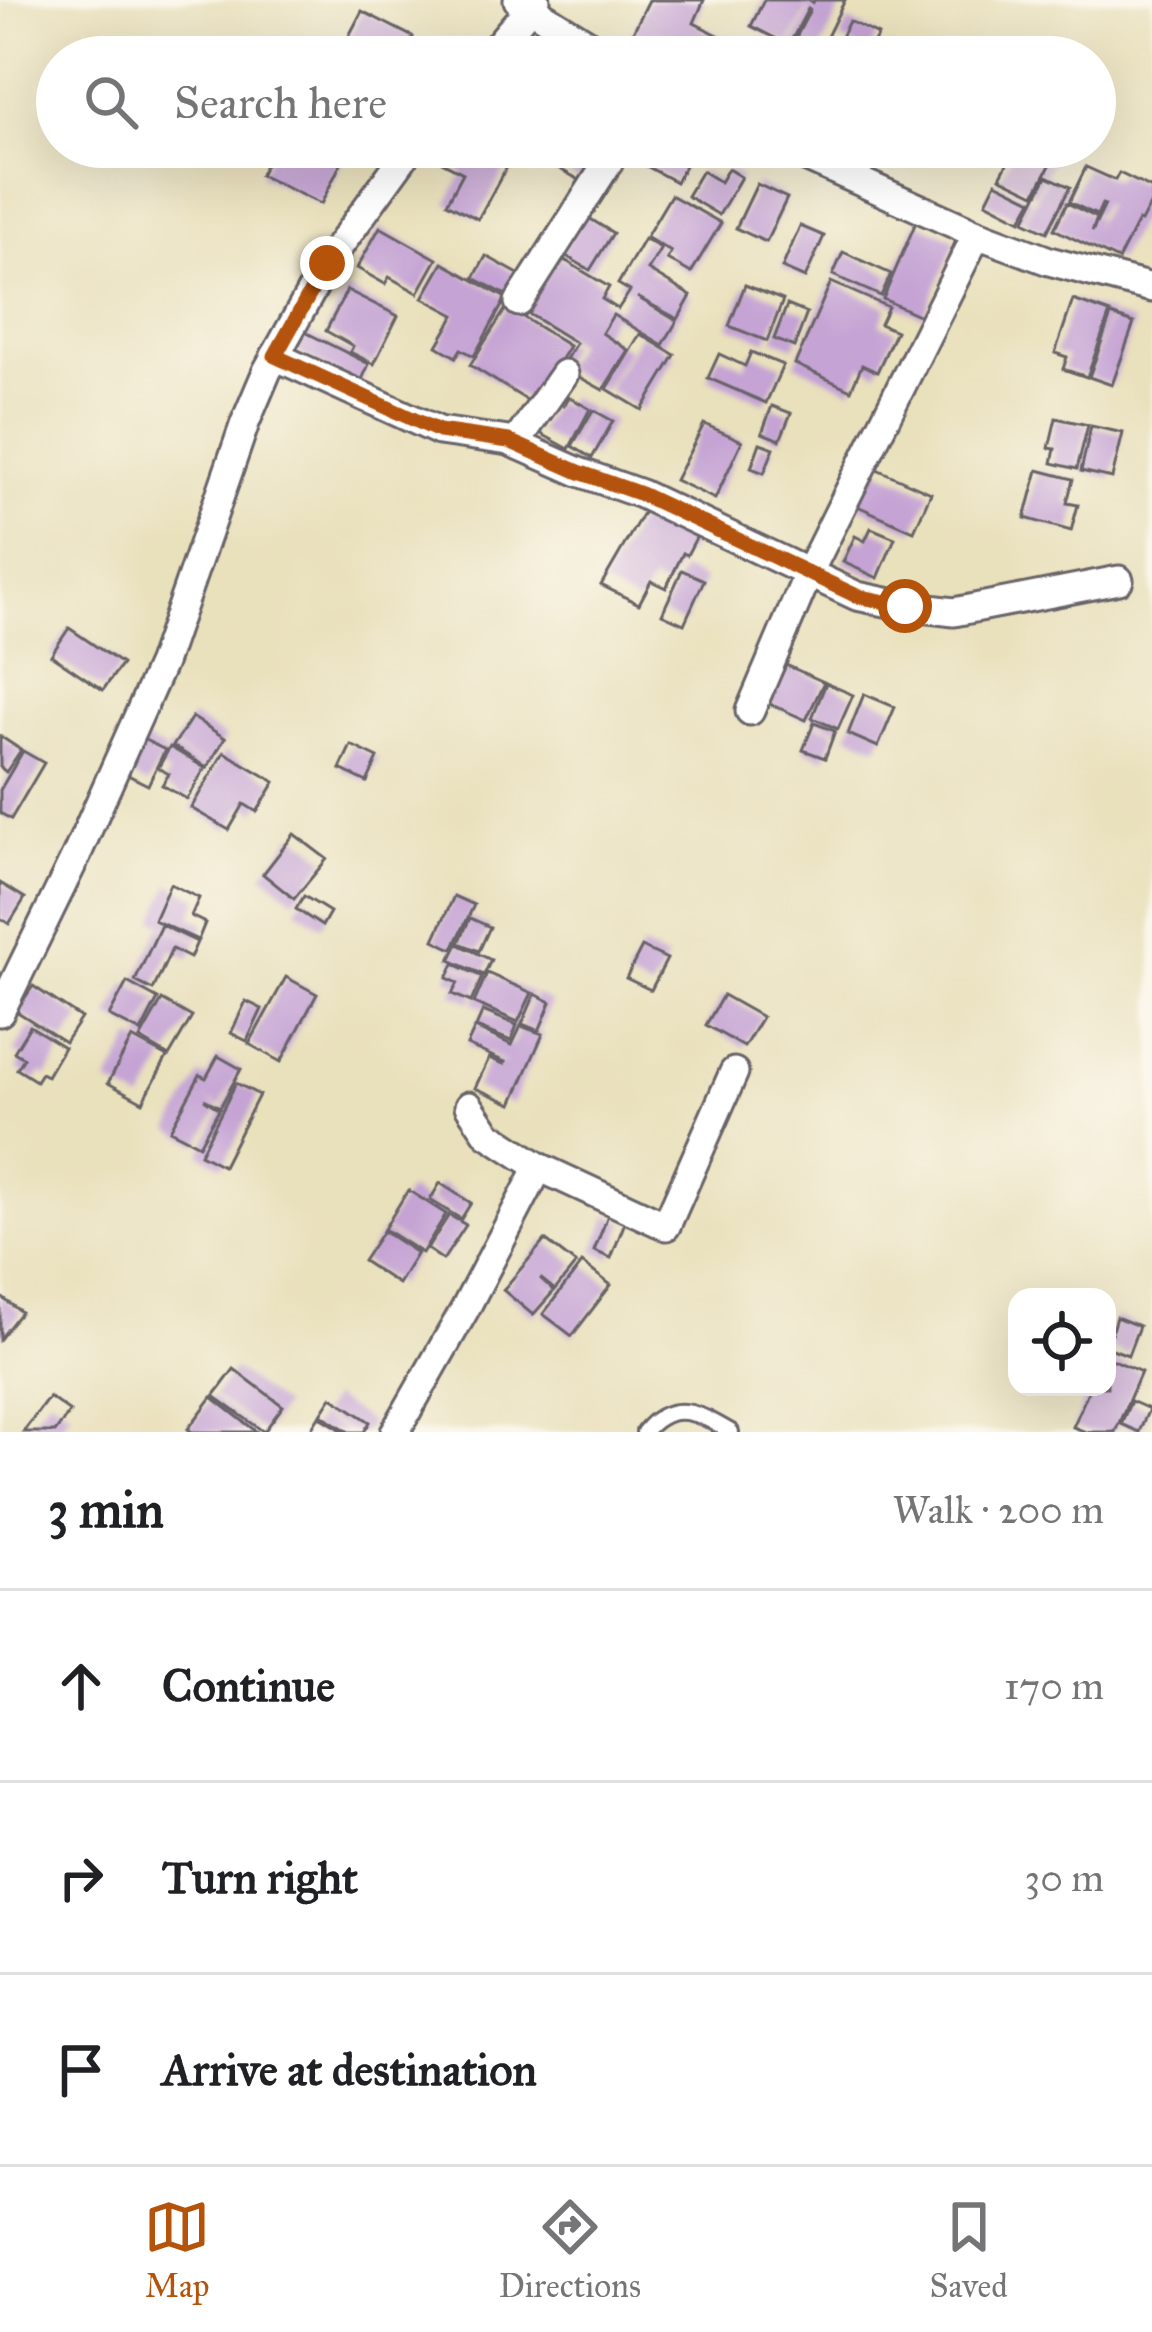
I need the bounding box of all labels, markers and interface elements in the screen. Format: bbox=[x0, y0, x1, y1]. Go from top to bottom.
search box bbox=[36, 36, 1116, 168]
icon: search bbox=[78, 69, 144, 135]
text: Search here bbox=[174, 75, 387, 130]
route end bbox=[300, 236, 354, 290]
route start bbox=[878, 579, 932, 633]
map controls bbox=[1008, 1288, 1116, 1396]
button: locate bbox=[1008, 1288, 1116, 1396]
text: 3 min bbox=[48, 1479, 164, 1541]
text: Walk · 200 m bbox=[893, 1486, 1104, 1534]
icon: ahead bbox=[48, 1653, 114, 1719]
text: Continue bbox=[162, 1658, 335, 1713]
text: 170 m bbox=[1004, 1662, 1104, 1710]
icon: right bbox=[48, 1845, 114, 1911]
text: Turn right bbox=[162, 1850, 358, 1905]
text: 30 m bbox=[1025, 1854, 1104, 1902]
icon: arrive bbox=[48, 2037, 114, 2103]
text: Arrive at destination bbox=[162, 2042, 537, 2097]
tab: Map bbox=[144, 2194, 210, 2306]
tab: Directions bbox=[499, 2194, 641, 2306]
tab: Saved bbox=[929, 2194, 1008, 2306]

